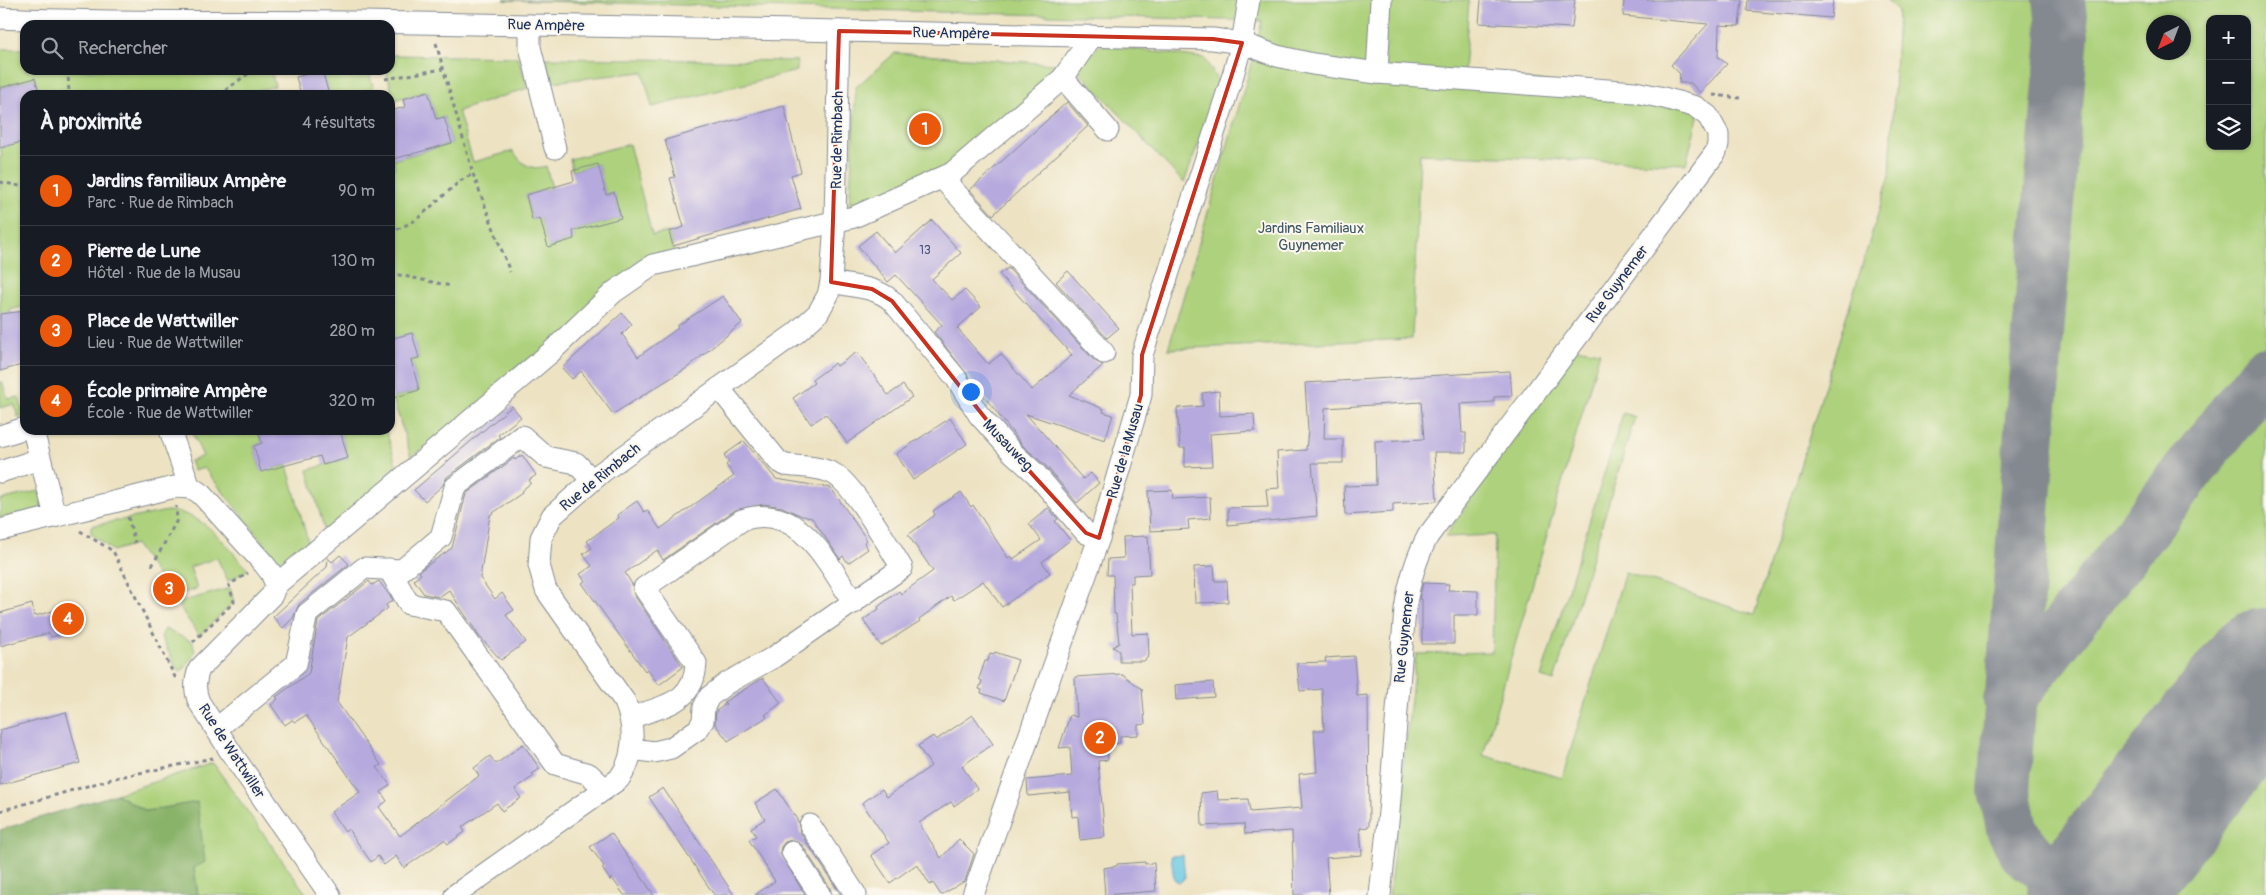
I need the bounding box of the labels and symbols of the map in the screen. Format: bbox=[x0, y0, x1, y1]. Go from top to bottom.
street label: Rue Ampère bbox=[507, 15, 585, 36]
north arrow bbox=[2146, 15, 2191, 60]
street label: Rue Ampère bbox=[912, 23, 990, 44]
street label: Rue de Rimbach bbox=[827, 91, 848, 189]
pin: 1 bbox=[909, 110, 941, 148]
park label: Jardins Familiaux Guynemer bbox=[1258, 219, 1364, 255]
street label: Rue Guynemer bbox=[1582, 241, 1653, 327]
house number: 13 bbox=[919, 243, 931, 258]
your location bbox=[958, 379, 984, 405]
street label: Rue de la Musau bbox=[1103, 401, 1148, 501]
street label: Musauweg bbox=[978, 416, 1037, 475]
street label: Rue de Rimbach bbox=[556, 439, 645, 516]
pin: 3 bbox=[153, 570, 185, 608]
street label: Rue Guynemer bbox=[1390, 589, 1419, 684]
pin: 4 bbox=[52, 600, 84, 638]
street label: Rue de Wattwiller bbox=[194, 700, 270, 803]
pin: 2 bbox=[1084, 719, 1116, 757]

